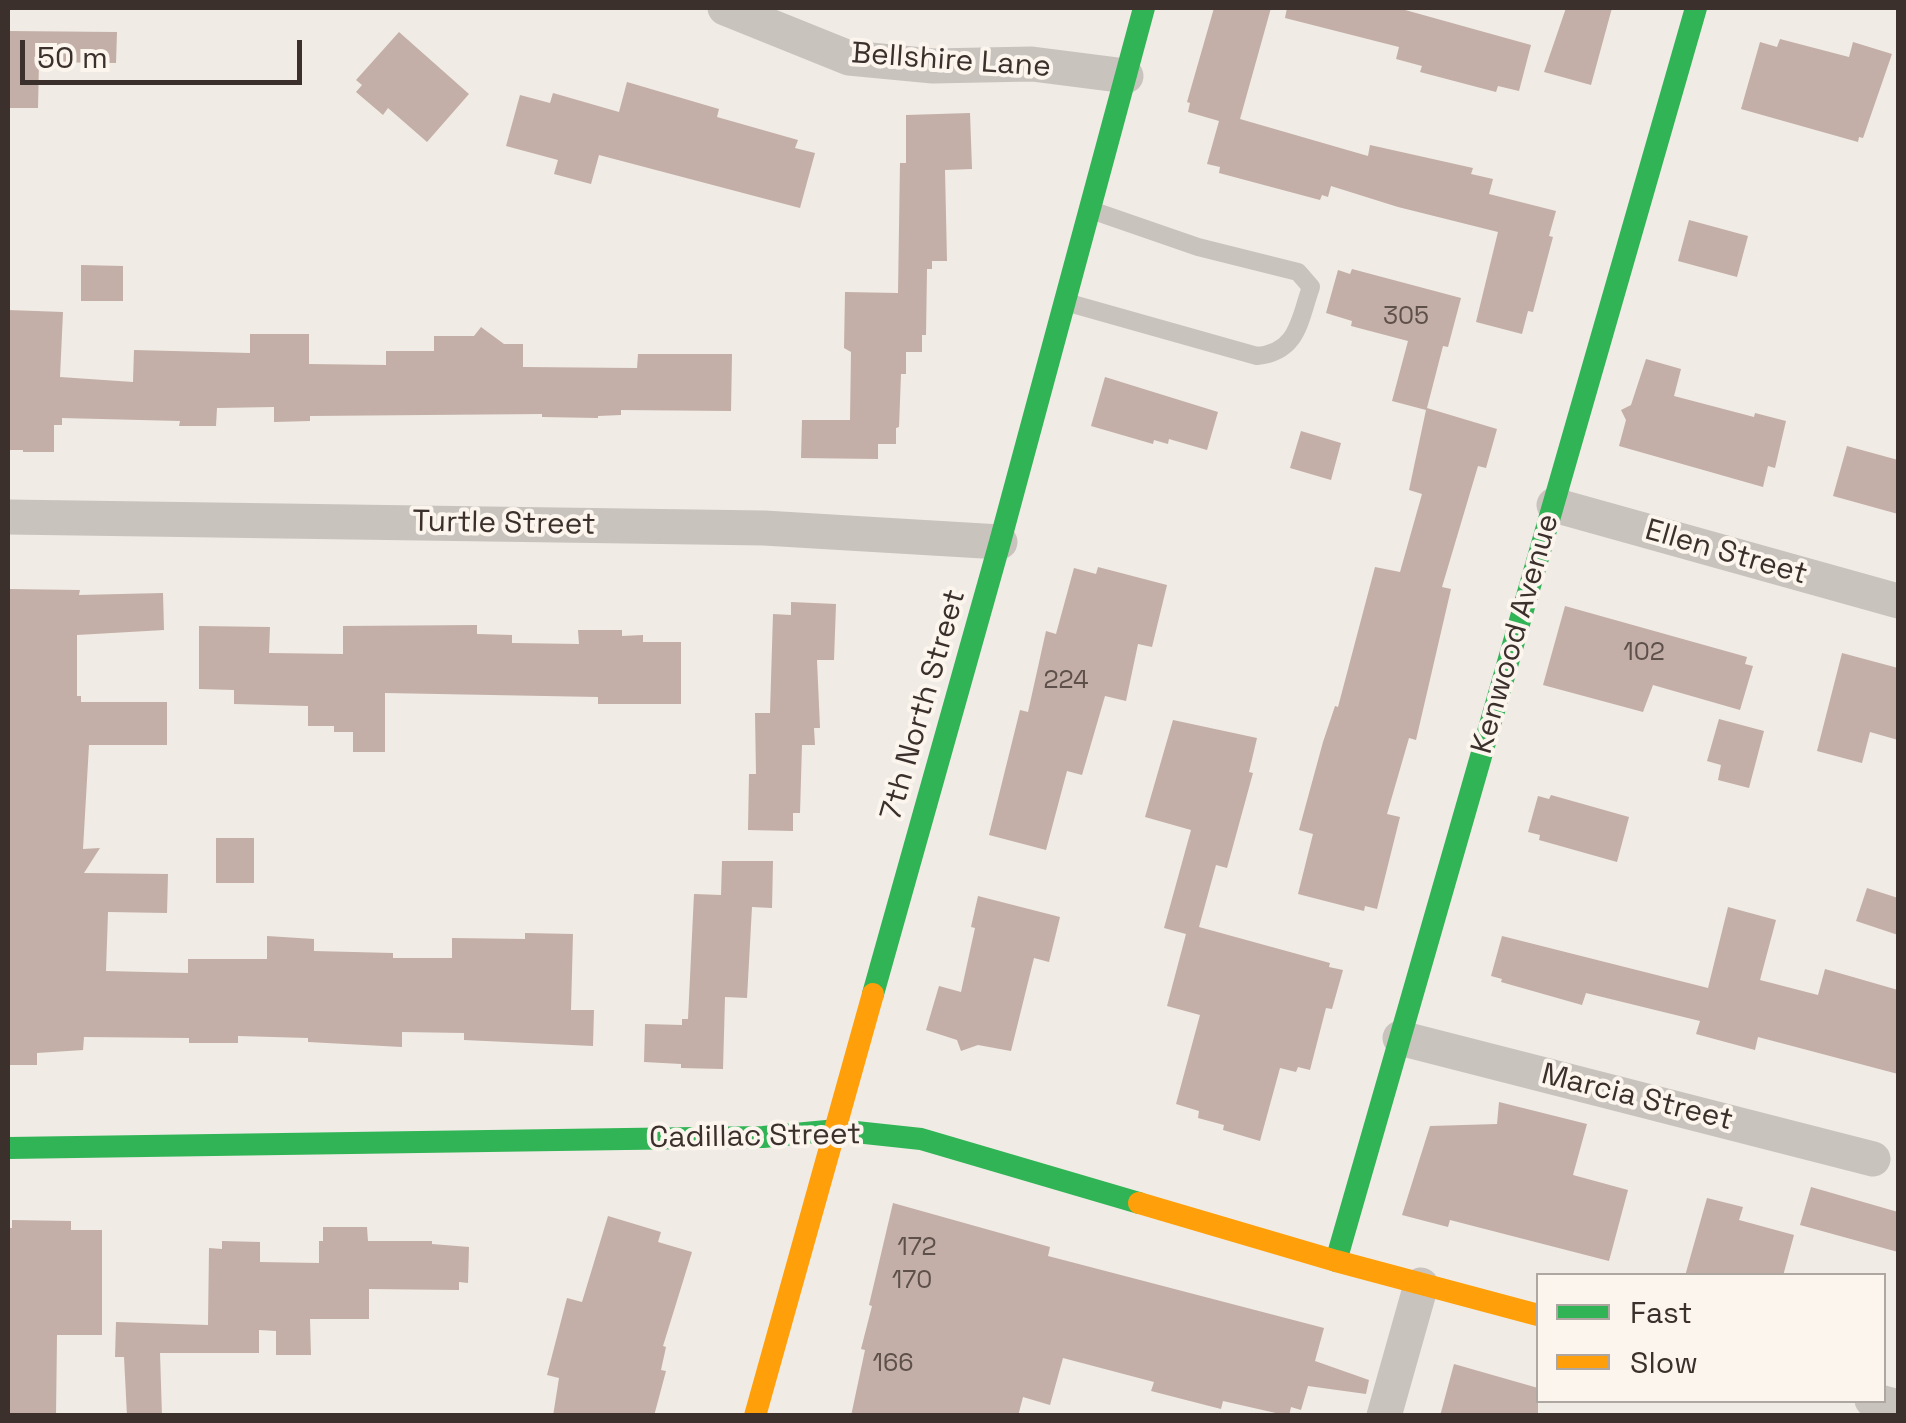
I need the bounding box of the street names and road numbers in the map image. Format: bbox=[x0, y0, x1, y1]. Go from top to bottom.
street label: Bellshire Lane bbox=[850, 36, 1052, 86]
street label: Turtle Street bbox=[412, 504, 596, 544]
street label: Kenwood Avenue bbox=[1465, 510, 1567, 758]
street label: Ellen Street bbox=[1641, 513, 1811, 593]
street label: 7th North Street bbox=[874, 586, 974, 824]
street label: Marcia Street bbox=[1538, 1057, 1736, 1139]
street label: Cadillac Street bbox=[649, 1117, 861, 1157]

